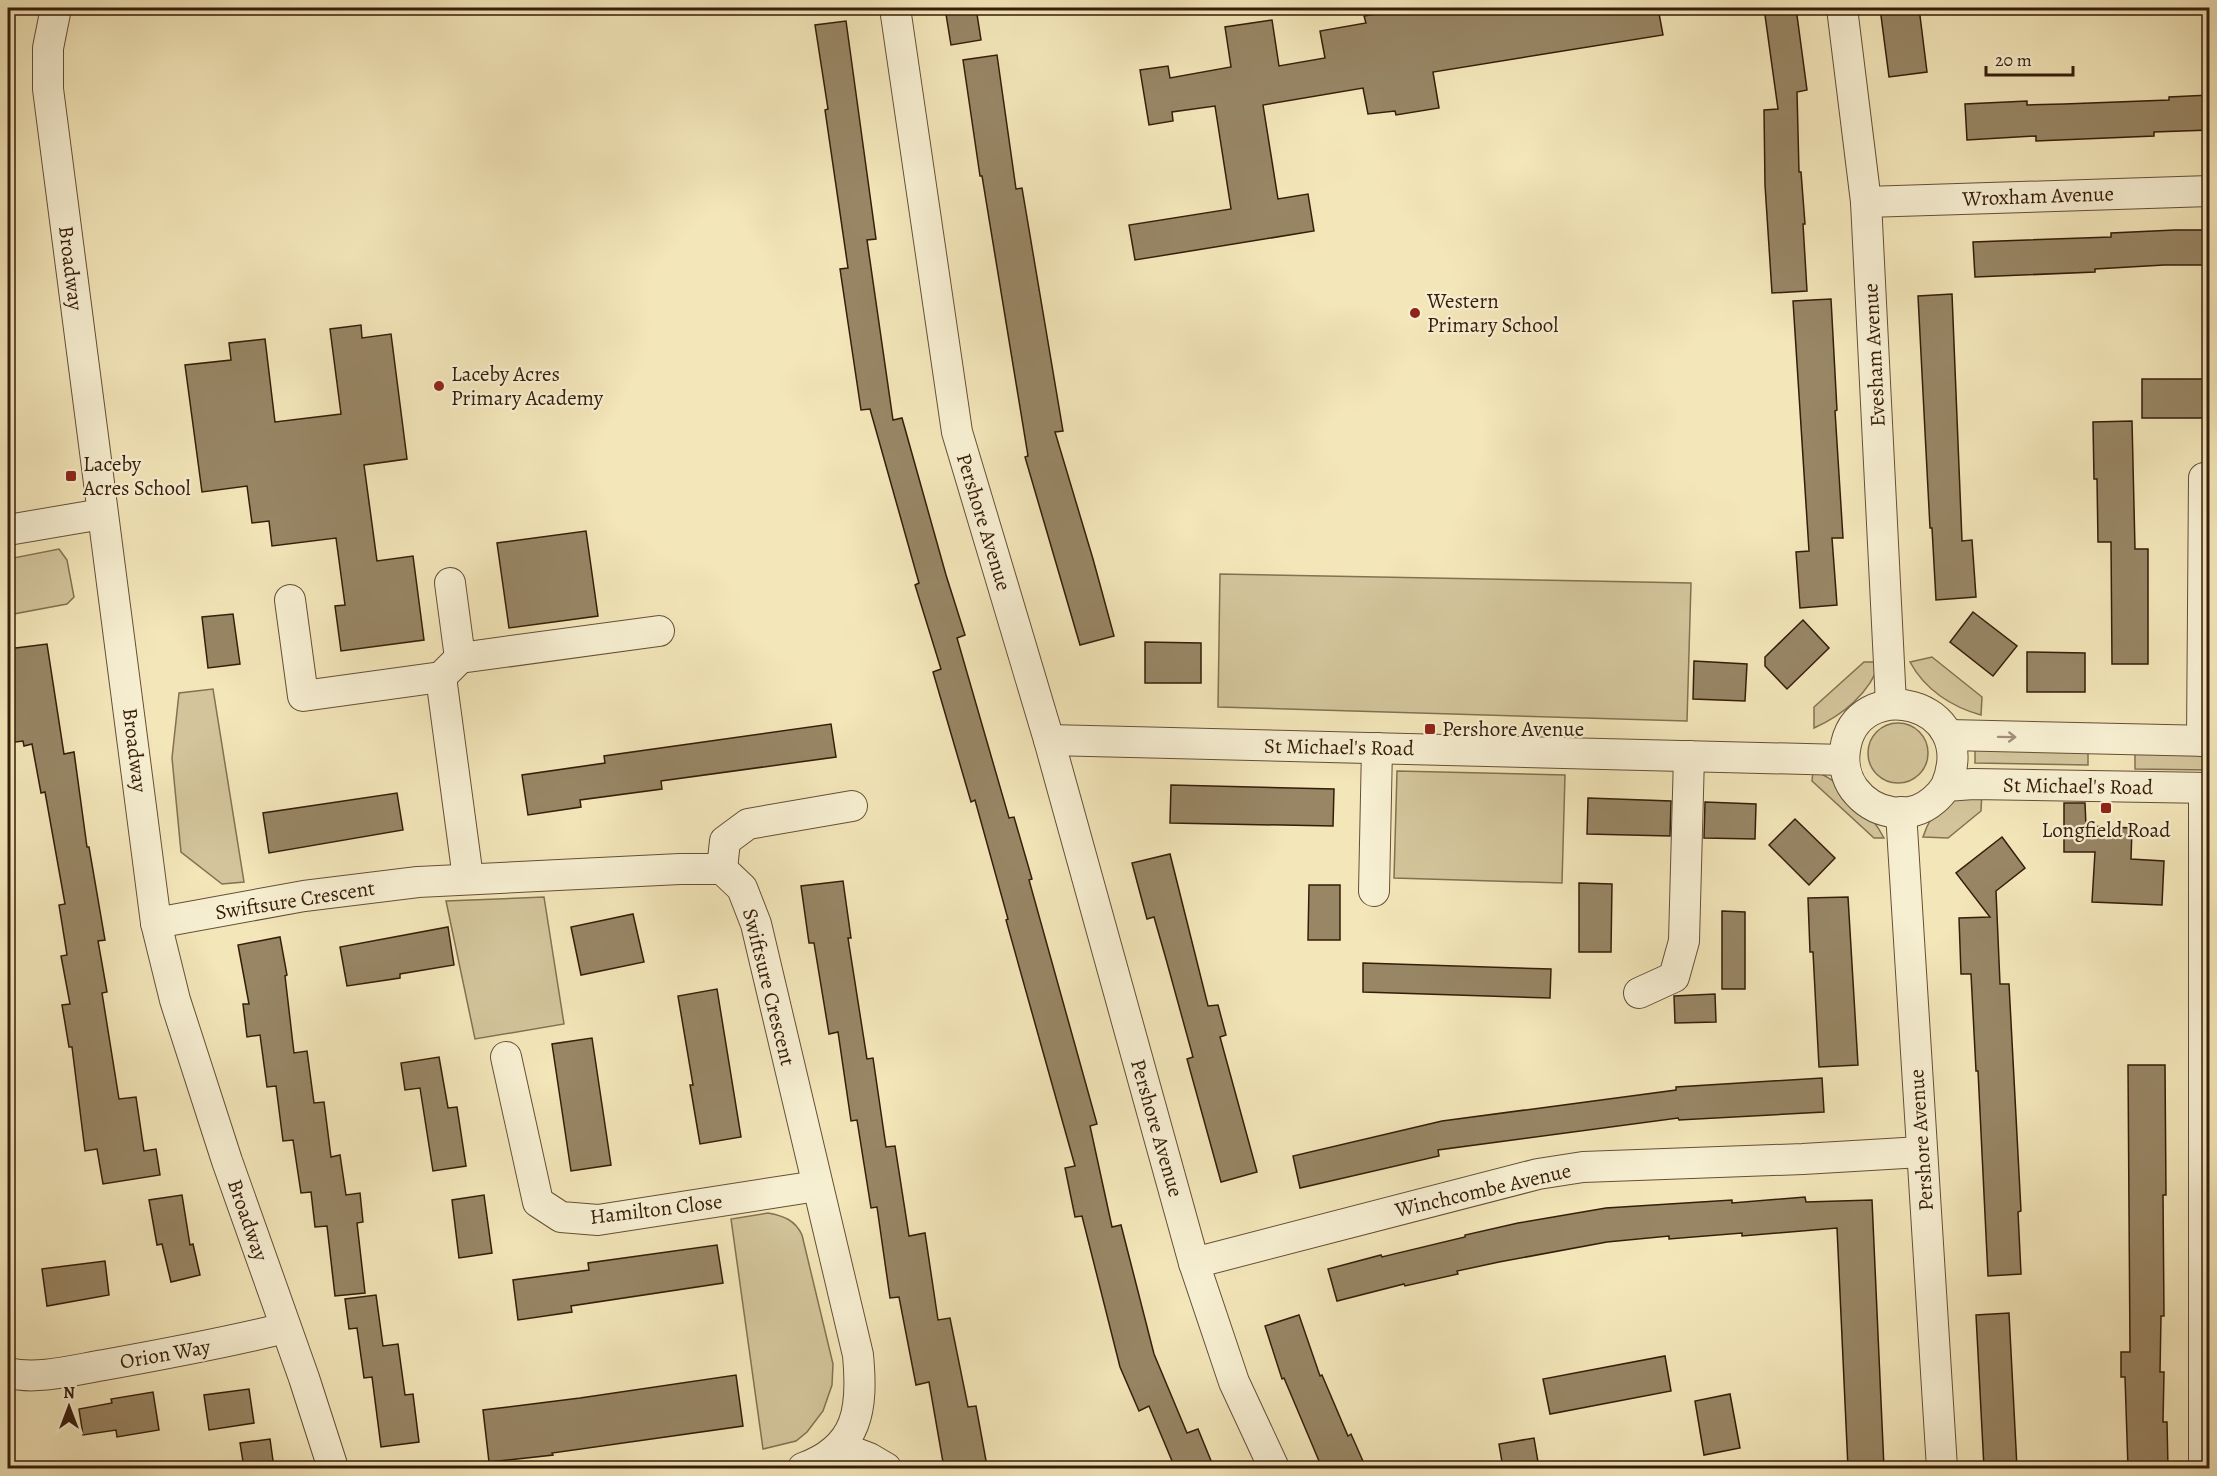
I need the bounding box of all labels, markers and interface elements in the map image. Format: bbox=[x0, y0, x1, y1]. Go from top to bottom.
scale bar bbox=[1986, 39, 2073, 77]
text: 20 m bbox=[1995, 48, 2032, 72]
street label: Wroxham Avenue bbox=[1961, 179, 2114, 213]
street label: Broadway bbox=[52, 224, 90, 312]
street label: Evesham Avenue bbox=[1856, 282, 1892, 428]
place label: Western Primary School bbox=[1426, 287, 1558, 339]
marker: Western Primary School bbox=[1408, 306, 1422, 320]
place label: Laceby Acres Primary Academy bbox=[451, 360, 604, 412]
marker: Laceby Acres Primary Academy bbox=[432, 379, 446, 393]
place label: Laceby Acres School bbox=[82, 450, 191, 502]
street label: Pershore Avenue bbox=[950, 450, 1018, 594]
marker: Laceby Acres School bbox=[64, 469, 78, 483]
street label: Broadway bbox=[116, 706, 154, 794]
place label: Pershore Avenue bbox=[1442, 715, 1584, 743]
marker: Pershore Avenue bbox=[1423, 722, 1437, 736]
one-way arrow bbox=[1997, 731, 2017, 742]
street label: St Michael's Road bbox=[1264, 732, 1415, 762]
street label: St Michael's Road bbox=[2003, 771, 2154, 801]
marker: Longfield Road bbox=[2099, 801, 2113, 815]
place label: Longfield Road bbox=[2042, 816, 2171, 844]
street label: Swiftsure Crescent bbox=[213, 874, 377, 926]
street label: Swiftsure Crescent bbox=[736, 905, 802, 1069]
street label: Pershore Avenue bbox=[1124, 1056, 1190, 1200]
street label: Pershore Avenue bbox=[1902, 1068, 1940, 1212]
street label: Winchcombe Avenue bbox=[1391, 1156, 1574, 1224]
street label: Broadway bbox=[221, 1175, 275, 1265]
street label: Hamilton Close bbox=[588, 1187, 724, 1231]
street label: Orion Way bbox=[118, 1332, 213, 1376]
north arrow bbox=[39, 1377, 99, 1437]
text: N bbox=[63, 1382, 75, 1404]

